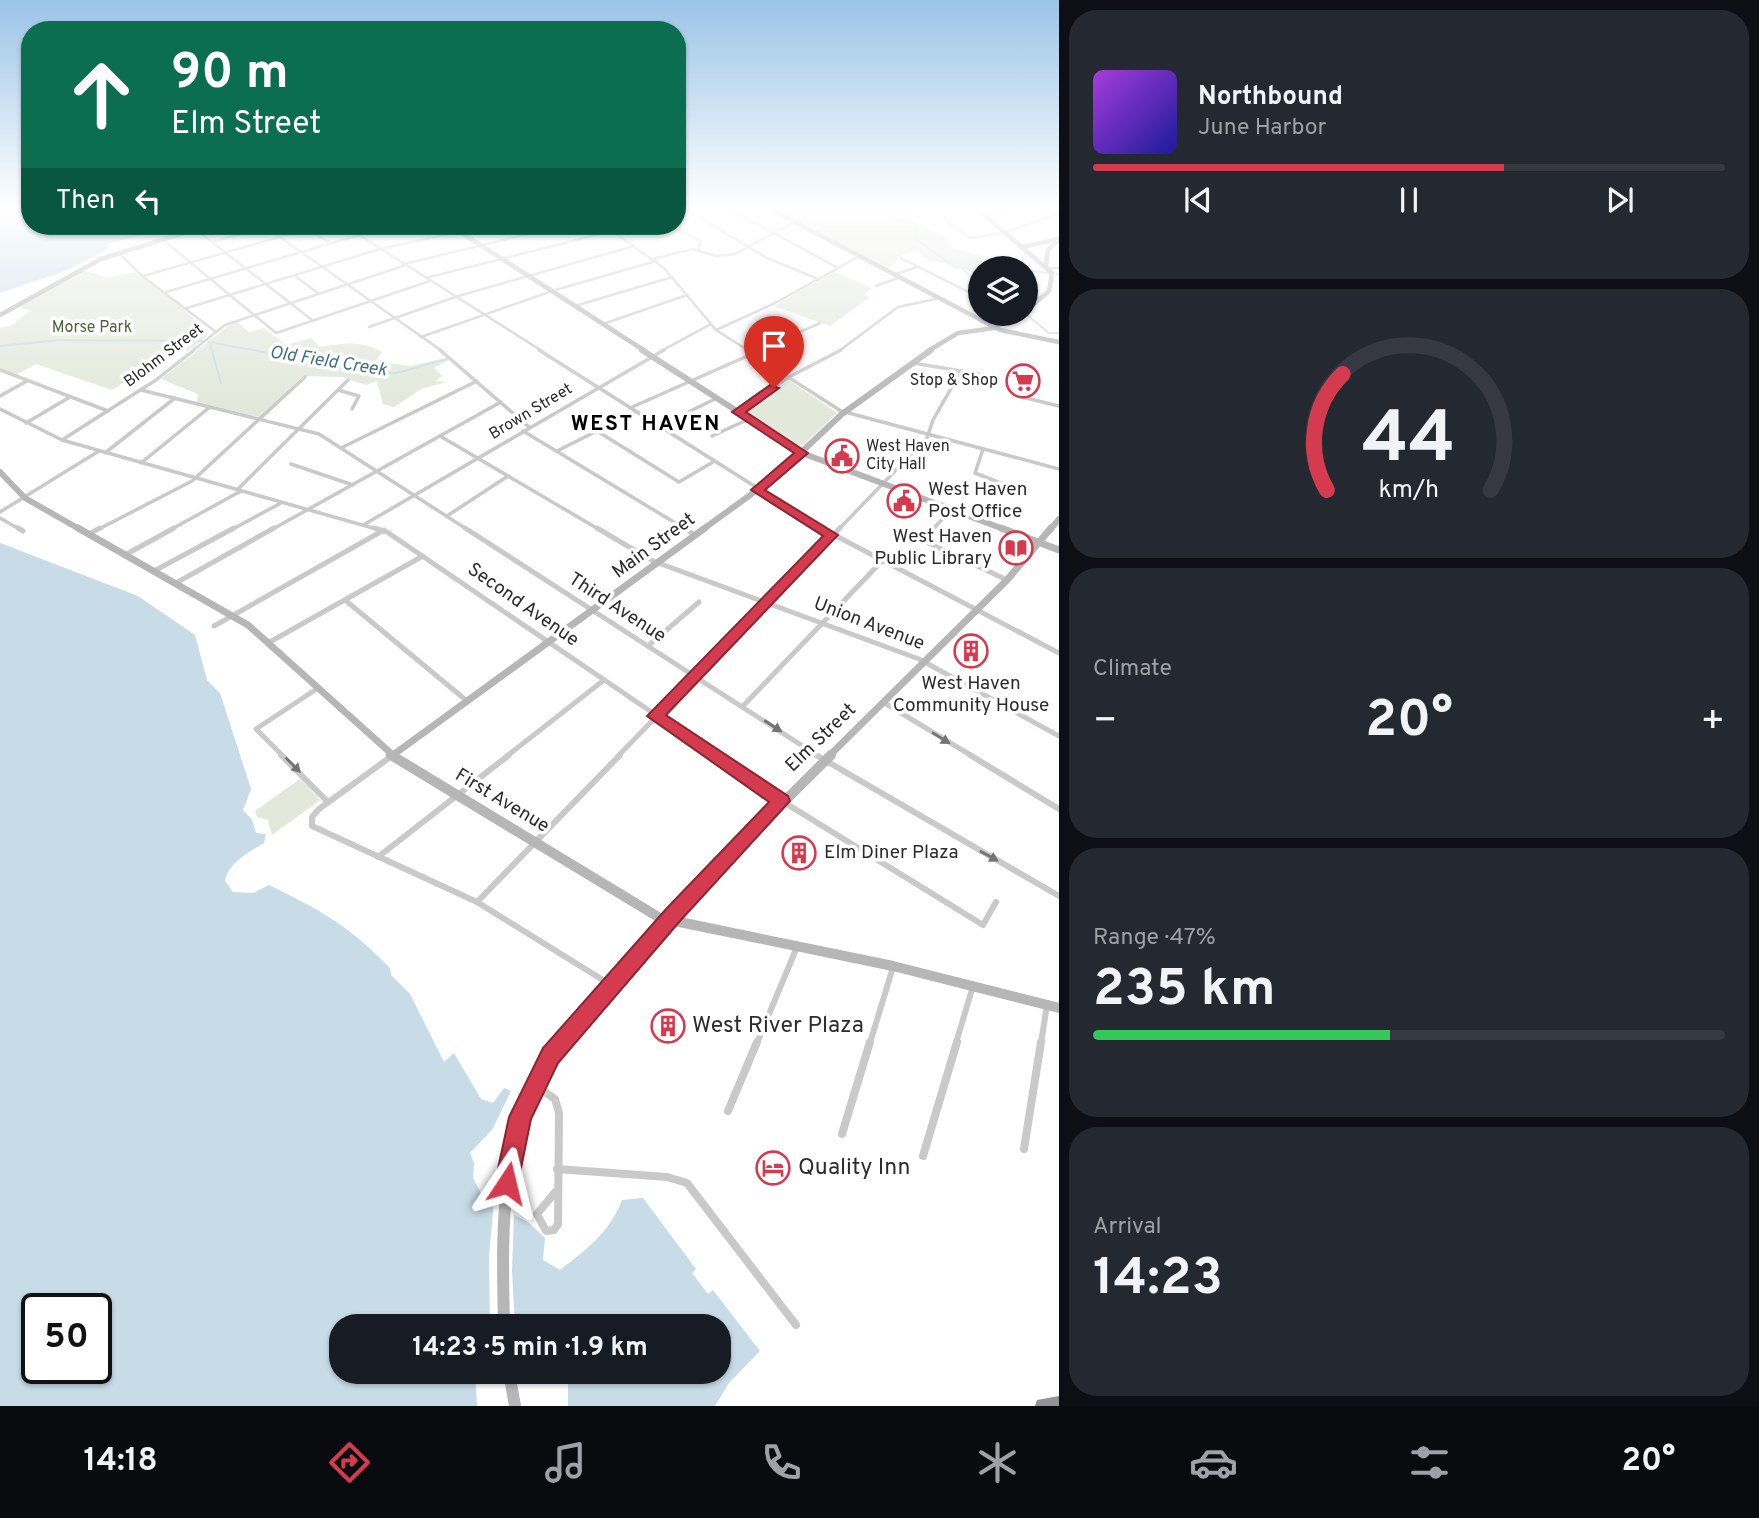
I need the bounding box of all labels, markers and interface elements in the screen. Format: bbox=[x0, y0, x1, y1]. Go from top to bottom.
text: 90 m bbox=[171, 44, 289, 106]
icon: ahead bbox=[56, 49, 147, 140]
text: Northbound bbox=[1198, 81, 1343, 114]
text: Elm Street bbox=[171, 105, 321, 145]
text: June Harbor bbox=[1198, 114, 1326, 143]
icon: previous bbox=[1179, 181, 1217, 219]
icon: pause bbox=[1390, 181, 1428, 219]
icon: next bbox=[1601, 181, 1639, 219]
icon: left bbox=[129, 182, 167, 220]
text: Then bbox=[56, 185, 115, 218]
map controls bbox=[968, 256, 1038, 326]
button: layers bbox=[968, 256, 1038, 326]
pin bbox=[744, 316, 804, 388]
park label: Morse Park bbox=[52, 318, 132, 338]
street label: Blohm Street bbox=[120, 320, 208, 392]
icon: arrive bbox=[755, 327, 793, 365]
water label: Old Field Creek bbox=[268, 341, 389, 383]
supermarket icon: Stop & Shop bbox=[1004, 362, 1042, 400]
place label: Stop & Shop bbox=[910, 371, 998, 391]
street label: Brown Street bbox=[486, 379, 576, 445]
text: 44 bbox=[1362, 396, 1456, 488]
district label: WEST HAVEN bbox=[571, 411, 721, 438]
public building icon: West Haven City Hall bbox=[823, 437, 861, 475]
place label: West Haven City Hall bbox=[866, 437, 950, 475]
text: km/h bbox=[1379, 475, 1439, 507]
place label: West Haven Post Office bbox=[928, 478, 1027, 524]
public building icon: West Haven Post Office bbox=[885, 482, 923, 520]
street label: Main Street bbox=[608, 508, 700, 584]
place label: West Haven Public Library bbox=[874, 525, 992, 571]
library icon: West Haven Public Library bbox=[997, 529, 1035, 567]
street label: Second Avenue bbox=[463, 558, 583, 652]
street label: Third Avenue bbox=[564, 568, 670, 648]
street label: Union Avenue bbox=[810, 592, 928, 656]
building icon: West Haven Community House bbox=[952, 632, 990, 670]
text: Climate bbox=[1093, 655, 1172, 684]
place label: West Haven Community House bbox=[893, 672, 1049, 718]
text: 20° bbox=[1365, 689, 1453, 755]
street label: Elm Street bbox=[781, 698, 861, 778]
text: − bbox=[1093, 698, 1118, 747]
text: + bbox=[1700, 698, 1725, 747]
one-way arrow bbox=[763, 720, 783, 733]
one-way arrow bbox=[931, 732, 951, 745]
one-way arrow bbox=[284, 756, 301, 772]
street label: First Avenue bbox=[450, 763, 554, 839]
building icon: Elm Diner Plaza bbox=[780, 834, 818, 872]
place label: Elm Diner Plaza bbox=[824, 841, 958, 865]
one-way arrow bbox=[979, 850, 999, 862]
text: Range · 47% bbox=[1093, 924, 1216, 953]
text: 235 km bbox=[1093, 958, 1275, 1024]
building icon: West River Plaza bbox=[649, 1007, 687, 1045]
place label: West River Plaza bbox=[692, 1012, 864, 1041]
position arrow bbox=[470, 1146, 544, 1220]
hotel icon: Quality Inn bbox=[754, 1149, 792, 1187]
place label: Quality Inn bbox=[798, 1154, 910, 1183]
text: Arrival bbox=[1093, 1213, 1162, 1242]
text: 14:23 bbox=[1093, 1247, 1223, 1313]
speed limit sign: 50 bbox=[21, 1293, 112, 1384]
text: 14:23 · 5 min · 1.9 km bbox=[412, 1332, 648, 1365]
icon: directions bbox=[325, 1438, 374, 1487]
icon: music bbox=[541, 1438, 590, 1487]
icon: phone bbox=[757, 1438, 806, 1487]
icon: climate bbox=[973, 1438, 1022, 1487]
icon: car bbox=[1189, 1438, 1238, 1487]
icon: filters bbox=[1405, 1438, 1454, 1487]
text: 14:18 bbox=[84, 1442, 158, 1482]
text: 20° bbox=[1621, 1442, 1675, 1482]

